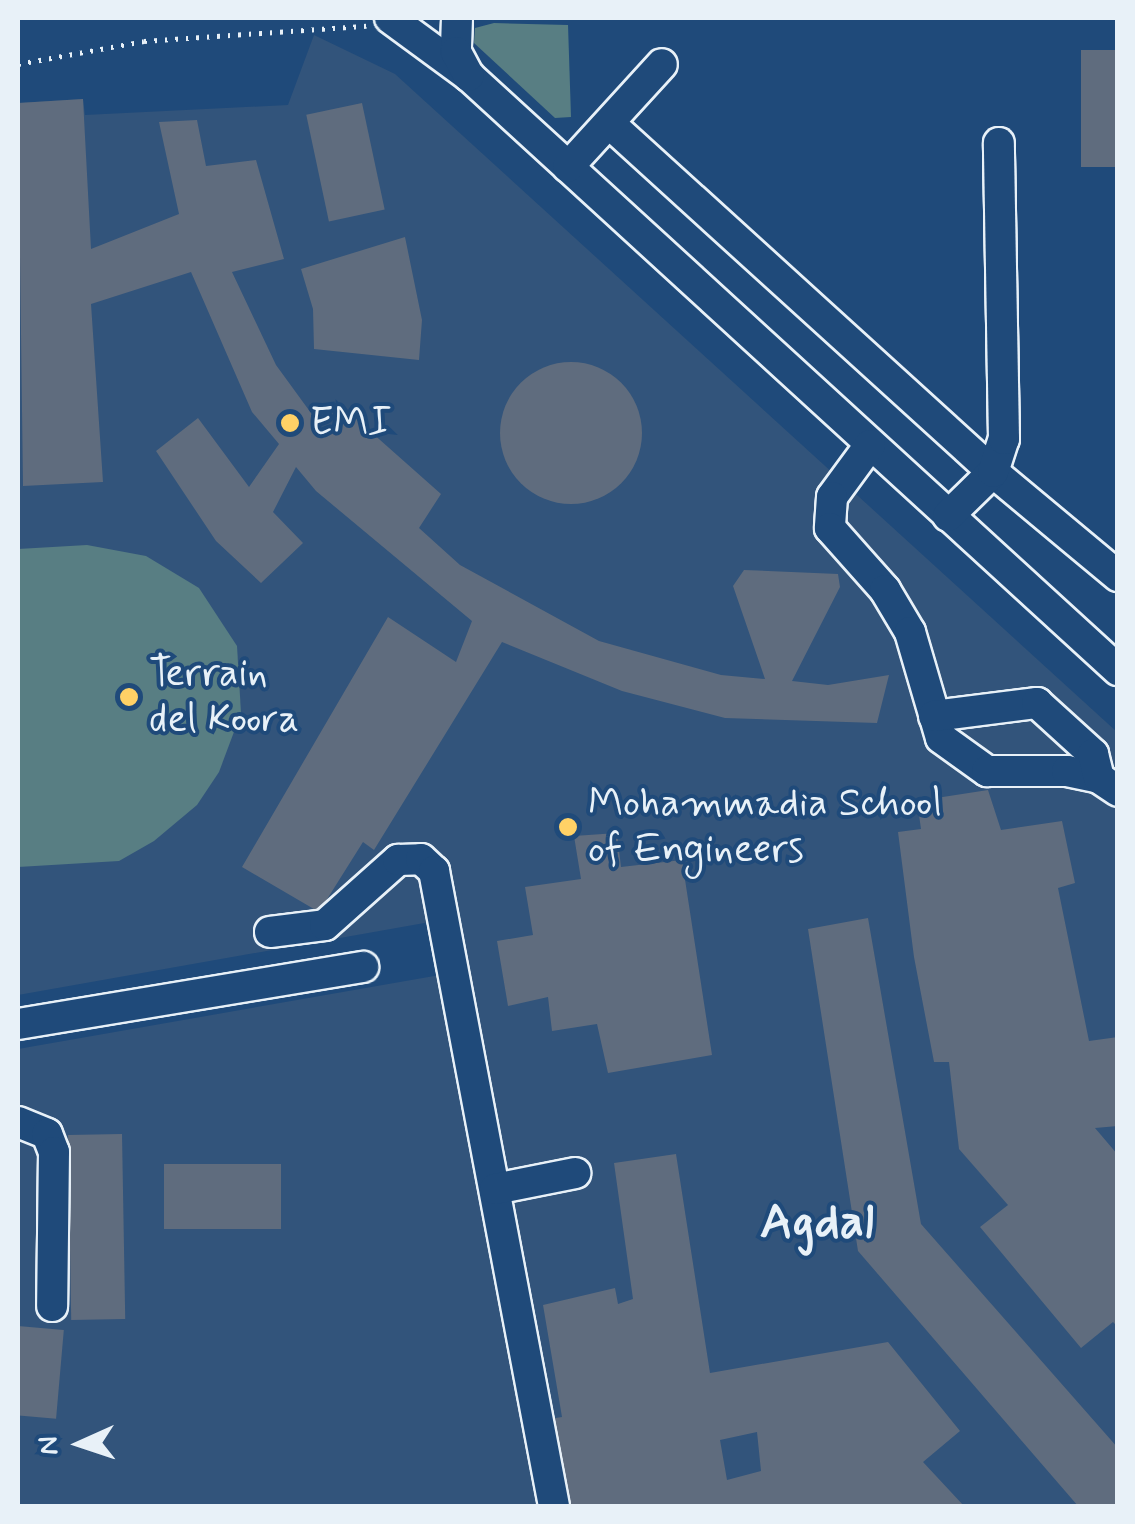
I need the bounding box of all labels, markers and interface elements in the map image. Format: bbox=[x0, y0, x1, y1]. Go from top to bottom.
place label: EMI bbox=[310, 399, 392, 447]
marker: EMI bbox=[279, 412, 301, 434]
place label: Terrain del Koora bbox=[149, 650, 307, 744]
marker: Terrain del Koora bbox=[118, 686, 140, 708]
place label: Mohammadia School of Engineers bbox=[588, 780, 942, 874]
marker: Mohammadia School of Engineers bbox=[557, 816, 579, 838]
district label: Agdal bbox=[760, 1194, 874, 1254]
north arrow bbox=[30, 1394, 130, 1494]
text: N bbox=[31, 1435, 69, 1456]

